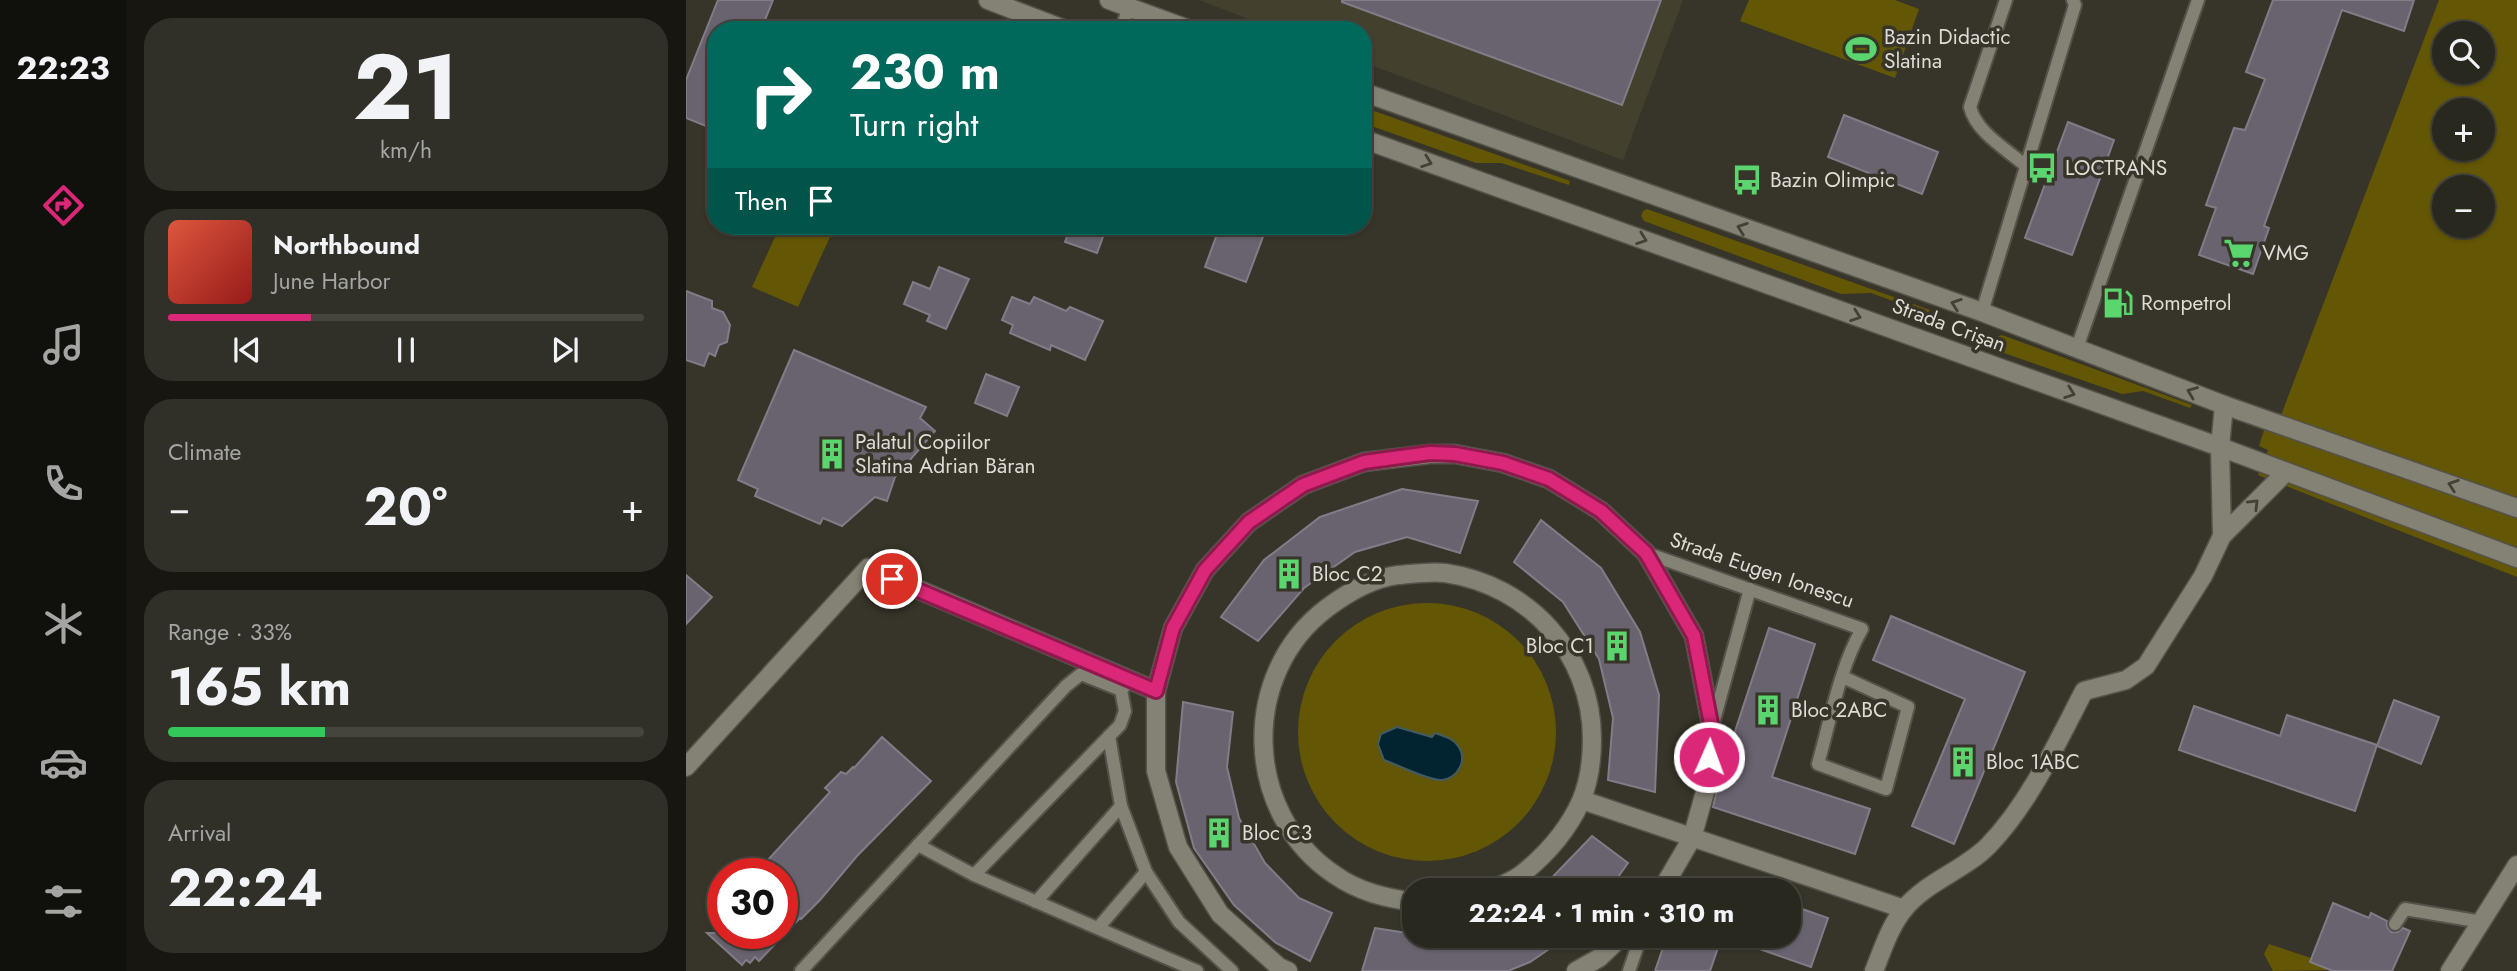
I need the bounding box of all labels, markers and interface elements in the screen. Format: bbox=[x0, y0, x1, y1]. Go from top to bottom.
map controls bbox=[2432, 21, 2495, 238]
button: search bbox=[2432, 21, 2495, 84]
text: 21 bbox=[353, 22, 459, 153]
place label: Bazin Didactic Slatina bbox=[1884, 22, 2011, 76]
sports icon: Bazin Didactic Slatina bbox=[1844, 32, 1878, 66]
text: 230 m bbox=[850, 37, 1000, 107]
text: 22:23 bbox=[16, 45, 110, 91]
icon: right bbox=[735, 49, 826, 140]
button: + bbox=[2432, 98, 2495, 161]
text: Turn right bbox=[850, 102, 979, 148]
text: km/h bbox=[380, 133, 432, 167]
bus stop icon: LOCTRANS bbox=[2025, 151, 2059, 185]
place label: LOCTRANS bbox=[2065, 153, 2167, 183]
one-way arrow bbox=[1421, 154, 1433, 168]
bus stop icon: Bazin Olimpic bbox=[1730, 163, 1764, 197]
place label: Bazin Olimpic bbox=[1770, 165, 1895, 195]
button: − bbox=[2432, 175, 2495, 238]
icon: directions bbox=[39, 181, 88, 230]
text: Then bbox=[735, 182, 788, 220]
icon: arrive bbox=[802, 182, 840, 220]
one-way arrow bbox=[1736, 222, 1748, 236]
text: Northbound bbox=[273, 226, 420, 264]
one-way arrow bbox=[1635, 231, 1647, 245]
supermarket icon: VMG bbox=[2222, 236, 2256, 270]
place label: VMG bbox=[2262, 238, 2309, 268]
text: June Harbor bbox=[273, 264, 390, 298]
fuel station icon: Rompetrol bbox=[2101, 286, 2135, 320]
place label: Rompetrol bbox=[2141, 288, 2232, 318]
street label: Strada Crișan bbox=[1888, 291, 2010, 359]
one-way arrow bbox=[1951, 298, 1963, 312]
one-way arrow bbox=[1849, 308, 1861, 322]
icon: music bbox=[39, 320, 88, 369]
icon: previous bbox=[228, 331, 266, 369]
icon: pause bbox=[387, 331, 425, 369]
icon: next bbox=[546, 331, 584, 369]
one-way arrow bbox=[2063, 385, 2075, 399]
one-way arrow bbox=[2187, 387, 2199, 401]
place label: Palatul Copiilor Slatina Adrian Băran bbox=[855, 427, 1036, 481]
text: Climate bbox=[168, 435, 241, 469]
building icon: Palatul Copiilor Slatina Adrian Băran bbox=[815, 437, 849, 471]
icon: phone bbox=[39, 459, 88, 508]
text: 20° bbox=[364, 469, 448, 545]
one-way arrow bbox=[2447, 479, 2459, 493]
text: − bbox=[168, 480, 190, 535]
text: + bbox=[621, 480, 644, 535]
one-way arrow bbox=[2245, 500, 2258, 513]
street label: Strada Eugen Ionescu bbox=[1666, 524, 1858, 616]
pin bbox=[862, 549, 922, 609]
building icon: Bloc C2 bbox=[1272, 557, 1306, 591]
place label: Bloc C2 bbox=[1312, 559, 1383, 589]
icon: arrive bbox=[873, 560, 911, 598]
icon: climate bbox=[39, 599, 88, 648]
text: Range · 33% bbox=[168, 615, 292, 649]
building icon: Bloc C1 bbox=[1600, 629, 1634, 663]
place label: Bloc C1 bbox=[1526, 631, 1594, 661]
text: 165 km bbox=[168, 649, 351, 725]
building icon: Bloc 2ABC bbox=[1751, 693, 1785, 727]
place label: Bloc 2ABC bbox=[1791, 695, 1887, 725]
position arrow bbox=[1672, 720, 1746, 794]
icon: car bbox=[39, 738, 88, 787]
building icon: Bloc 1ABC bbox=[1946, 745, 1980, 779]
place label: Bloc 1ABC bbox=[1986, 747, 2080, 777]
text: Arrival bbox=[168, 816, 231, 850]
building icon: Bloc C3 bbox=[1202, 816, 1236, 850]
place label: Bloc C3 bbox=[1242, 818, 1312, 848]
text: 22:24 bbox=[168, 850, 323, 926]
speed limit sign: 30 bbox=[707, 858, 798, 949]
icon: filters bbox=[39, 877, 88, 926]
text: 22:24 · 1 min · 310 m bbox=[1469, 894, 1734, 932]

